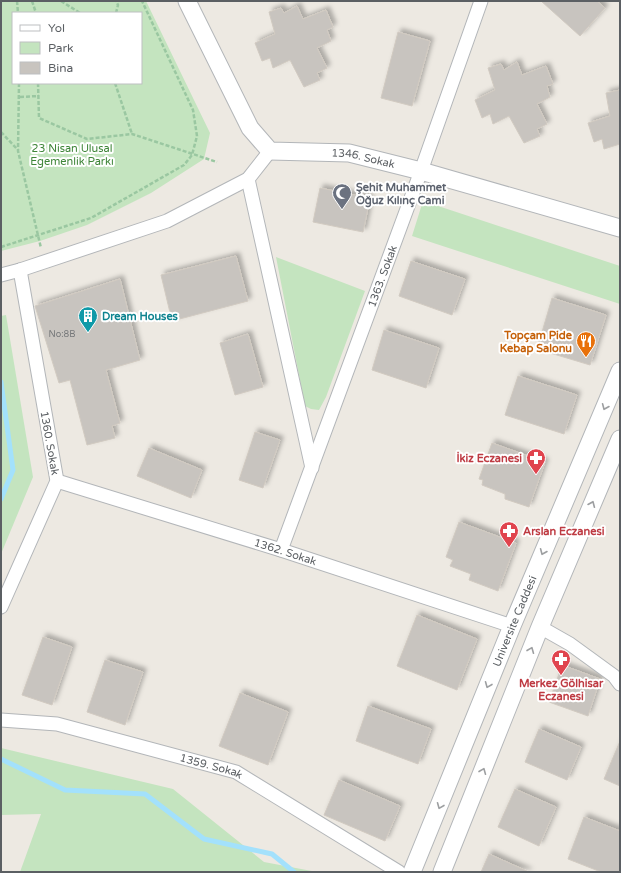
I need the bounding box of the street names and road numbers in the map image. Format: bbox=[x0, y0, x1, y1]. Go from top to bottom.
street label: 1346. Sokak bbox=[331, 147, 396, 171]
street label: 1363. Sokak bbox=[365, 244, 400, 309]
street label: 1360. Sokak bbox=[37, 410, 62, 476]
street label: 1362. Sokak bbox=[252, 536, 318, 568]
street label: Universite Caddesi bbox=[490, 574, 540, 669]
street label: 1359. Sokak bbox=[178, 751, 245, 782]

